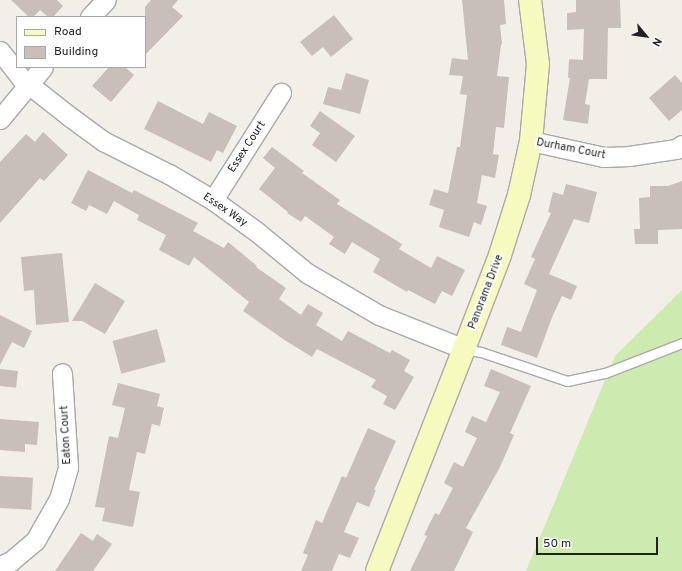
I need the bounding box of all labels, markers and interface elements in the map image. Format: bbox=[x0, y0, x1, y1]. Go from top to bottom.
legend bbox=[16, 16, 146, 68]
north arrow bbox=[626, 16, 666, 56]
text: Road bbox=[54, 24, 82, 40]
text: N bbox=[648, 35, 665, 49]
text: Building bbox=[54, 44, 98, 60]
street label: Essex Court bbox=[225, 119, 269, 175]
street label: Durham Court bbox=[535, 136, 607, 162]
street label: Essex Way bbox=[200, 190, 250, 230]
street label: Panorama Drive bbox=[466, 253, 506, 331]
street label: Eaton Court bbox=[58, 405, 74, 465]
scale bar bbox=[538, 529, 660, 555]
text: 50 m bbox=[543, 536, 571, 552]

